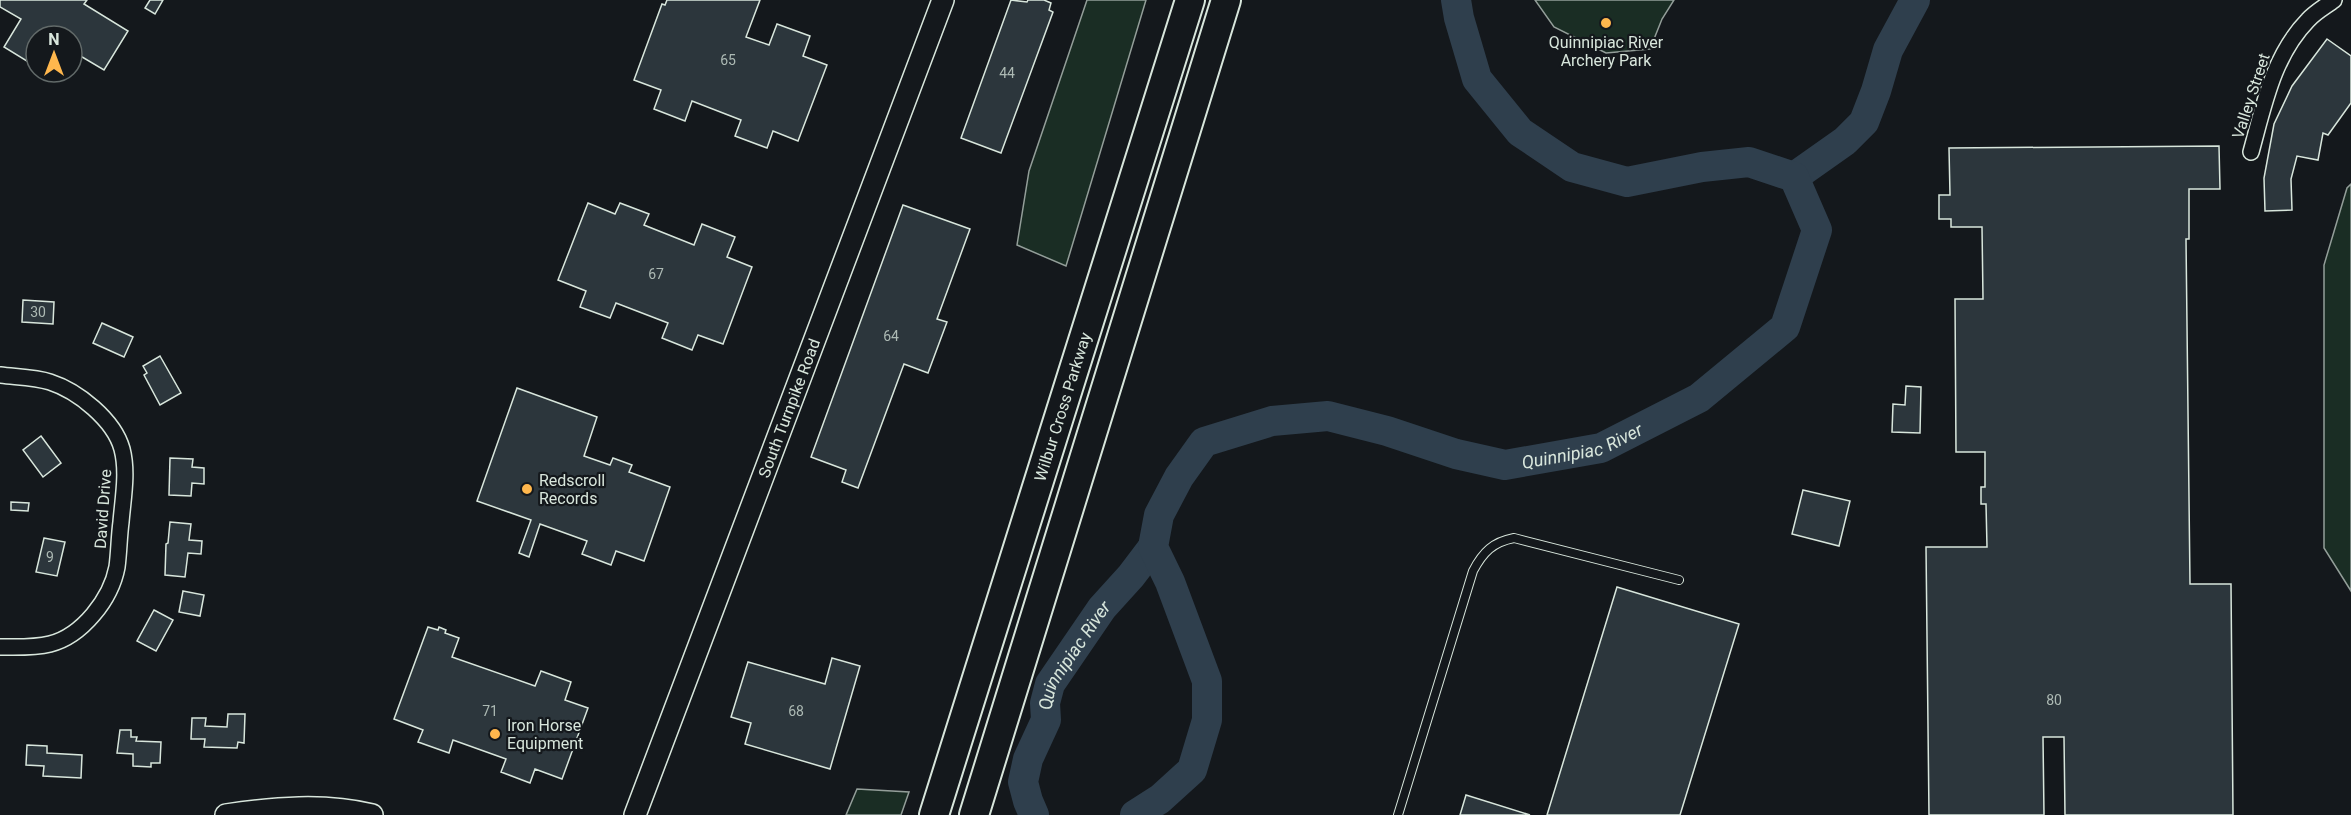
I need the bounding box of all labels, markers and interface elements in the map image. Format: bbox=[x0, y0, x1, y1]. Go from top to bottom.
marker: Quinnipiac River Archery Park bbox=[1599, 16, 1613, 30]
north arrow bbox=[24, 24, 84, 84]
text: N bbox=[48, 30, 60, 49]
place label: Quinnipiac River Archery Park bbox=[1549, 33, 1664, 70]
street label: Valley Street bbox=[2228, 51, 2274, 141]
house number: 65 bbox=[720, 52, 736, 68]
house number: 44 bbox=[999, 65, 1015, 81]
house number: 67 bbox=[648, 266, 664, 282]
house number: 30 bbox=[30, 304, 46, 320]
house number: 64 bbox=[883, 328, 899, 344]
street label: Wilbur Cross Parkway bbox=[1030, 330, 1095, 483]
street label: South Turnpike Road bbox=[754, 336, 824, 480]
water label: Quinnipiac River bbox=[1520, 418, 1647, 472]
street label: David Drive bbox=[91, 469, 115, 549]
place label: Redscroll Records bbox=[539, 471, 605, 508]
marker: Redscroll Records bbox=[520, 482, 534, 496]
house number: 9 bbox=[46, 549, 54, 565]
water label: Quinnipiac River bbox=[1034, 595, 1115, 711]
house number: 80 bbox=[2046, 692, 2062, 708]
house number: 71 bbox=[482, 703, 498, 719]
house number: 68 bbox=[788, 703, 804, 719]
place label: Iron Horse Equipment bbox=[507, 716, 583, 753]
marker: Iron Horse Equipment bbox=[488, 727, 502, 741]

